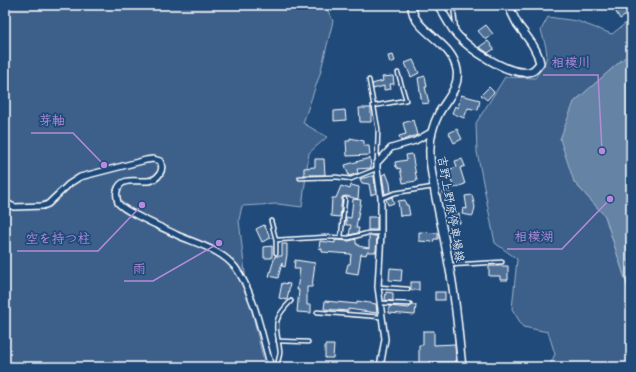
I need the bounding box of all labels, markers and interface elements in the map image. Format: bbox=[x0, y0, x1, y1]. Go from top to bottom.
callout: 相模川 bbox=[543, 50, 598, 75]
text: 相模川 bbox=[551, 55, 591, 70]
callout: 芽軸 bbox=[31, 108, 73, 133]
text: 芽軸 bbox=[39, 113, 65, 128]
street label: 吉野上野原停車場線 bbox=[435, 155, 467, 263]
callout: 相模湖 bbox=[507, 224, 562, 249]
callout: 空を持つ柱 bbox=[17, 226, 98, 251]
text: 相模湖 bbox=[514, 229, 554, 244]
text: 空を持つ柱 bbox=[25, 231, 91, 246]
callout: 雨 bbox=[124, 256, 153, 281]
text: 雨 bbox=[132, 261, 146, 276]

